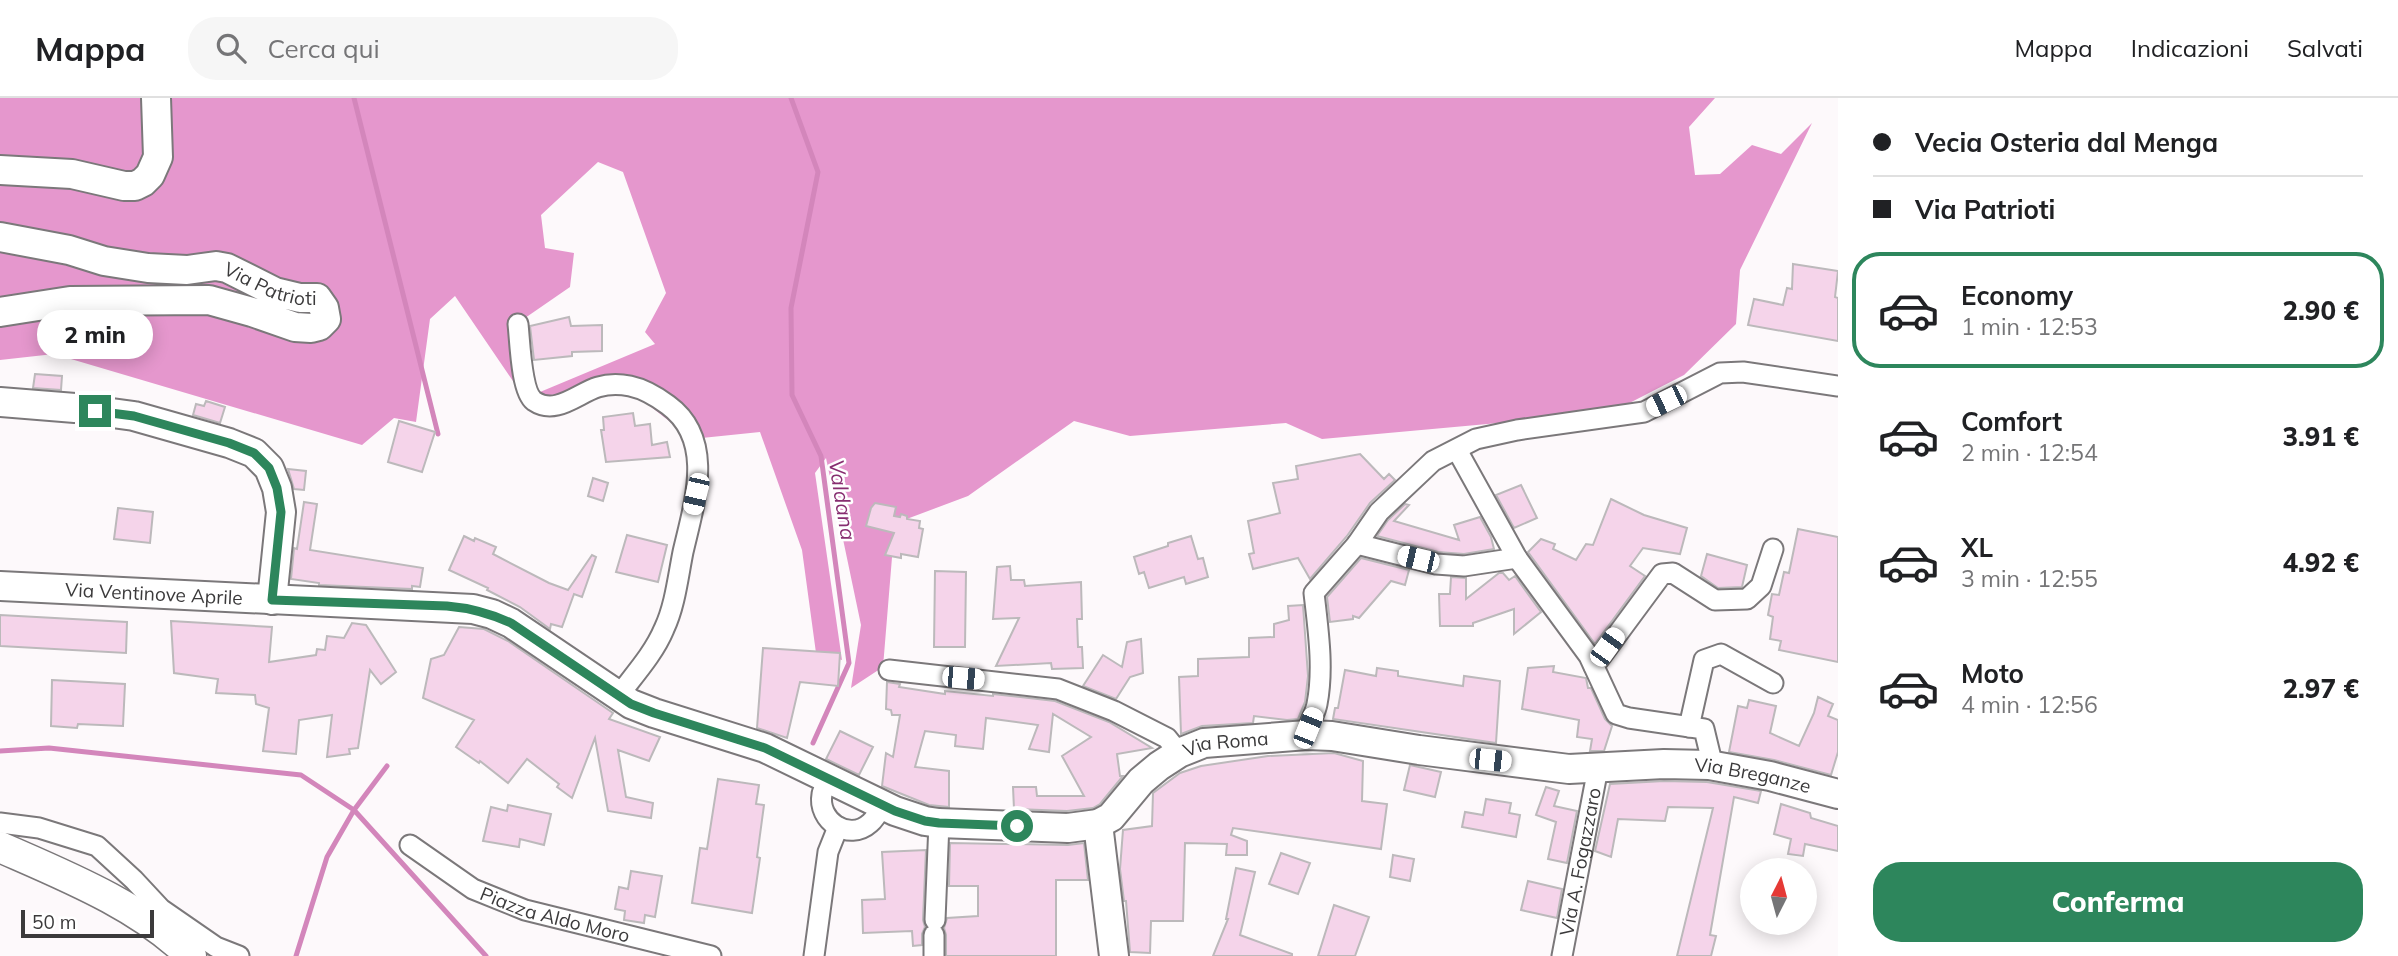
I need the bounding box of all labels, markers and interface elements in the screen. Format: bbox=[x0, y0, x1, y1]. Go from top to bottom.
search box bbox=[188, 17, 678, 80]
text: Mappa bbox=[35, 28, 146, 69]
icon: search bbox=[212, 29, 250, 67]
text: Cerca qui bbox=[268, 32, 380, 65]
text: Mappa bbox=[2014, 33, 2093, 63]
text: Indicazioni bbox=[2131, 33, 2249, 63]
text: Salvati bbox=[2287, 33, 2363, 63]
text: Vecia Osteria dal Menga bbox=[1915, 126, 2218, 159]
text: Via Patrioti bbox=[1915, 193, 2055, 226]
street label: Via Patrioti bbox=[220, 256, 316, 311]
icon: car bbox=[1877, 279, 1940, 342]
text: Economy bbox=[1961, 279, 2073, 312]
text: 2.90 € bbox=[2283, 294, 2359, 327]
callout: 2 min bbox=[37, 310, 153, 358]
text: 1 min · 12:53 bbox=[1961, 312, 2098, 341]
text: 2 min bbox=[64, 320, 126, 349]
car bbox=[1643, 382, 1690, 420]
route end bbox=[79, 395, 111, 427]
icon: car bbox=[1877, 405, 1940, 468]
text: Comfort bbox=[1961, 405, 2062, 438]
text: 3.91 € bbox=[2283, 420, 2359, 453]
text: 2 min · 12:54 bbox=[1961, 438, 2098, 467]
water label: Valdana bbox=[824, 458, 862, 542]
car bbox=[682, 471, 711, 517]
icon: car bbox=[1877, 531, 1940, 594]
text: XL bbox=[1961, 531, 1993, 564]
car bbox=[1396, 544, 1441, 574]
text: 4.92 € bbox=[2283, 546, 2359, 579]
text: 3 min · 12:55 bbox=[1961, 564, 2098, 593]
street label: Via Ventinove Aprile bbox=[64, 577, 243, 610]
car bbox=[1587, 624, 1628, 670]
icon: car bbox=[1877, 657, 1940, 720]
text: Moto bbox=[1961, 657, 2024, 690]
car bbox=[942, 666, 985, 690]
text: 2.97 € bbox=[2283, 672, 2359, 705]
text: 4 min · 12:56 bbox=[1961, 690, 2098, 719]
car bbox=[1291, 705, 1326, 751]
street label: Via Roma bbox=[1180, 726, 1269, 762]
car bbox=[1469, 747, 1512, 773]
street label: Via Breganze bbox=[1694, 753, 1814, 798]
street label: Via A. Fogazzaro bbox=[1554, 785, 1606, 938]
route start bbox=[1001, 810, 1033, 842]
north arrow bbox=[1740, 858, 1816, 934]
map controls bbox=[1740, 858, 1817, 935]
button: Conferma bbox=[1873, 862, 2363, 942]
street label: Piazza Aldo Moro bbox=[477, 881, 632, 947]
scale bar bbox=[21, 907, 154, 939]
text: 50 m bbox=[32, 910, 76, 934]

